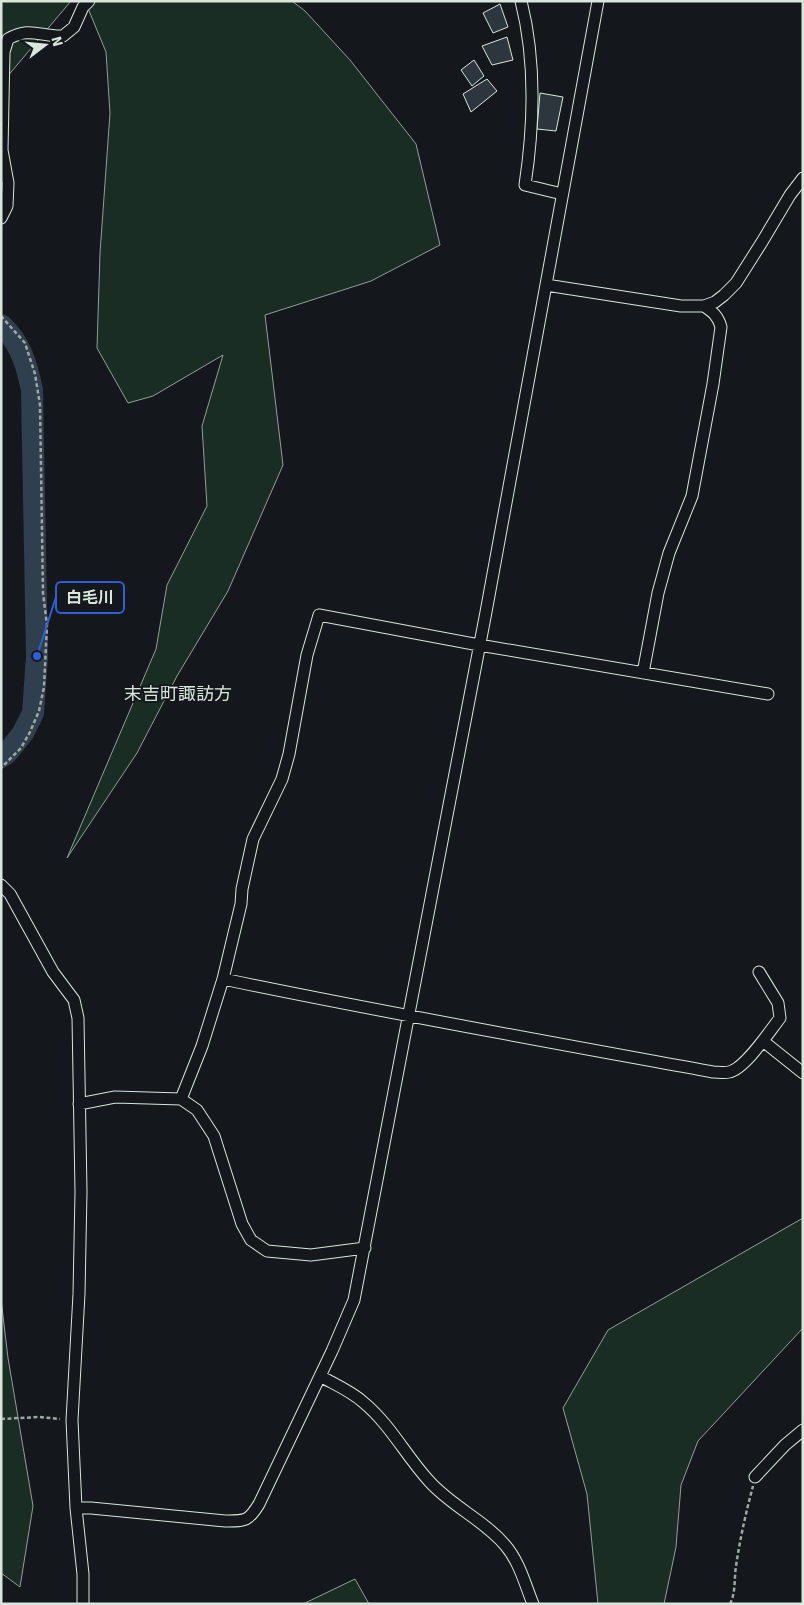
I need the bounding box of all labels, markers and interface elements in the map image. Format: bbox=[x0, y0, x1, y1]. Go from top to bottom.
north arrow bbox=[20, 20, 70, 70]
text: N bbox=[48, 35, 67, 49]
callout: 白毛川 bbox=[56, 582, 124, 613]
text: 白毛川 bbox=[66, 588, 114, 608]
district label: 末吉町諏訪方 bbox=[124, 683, 232, 705]

